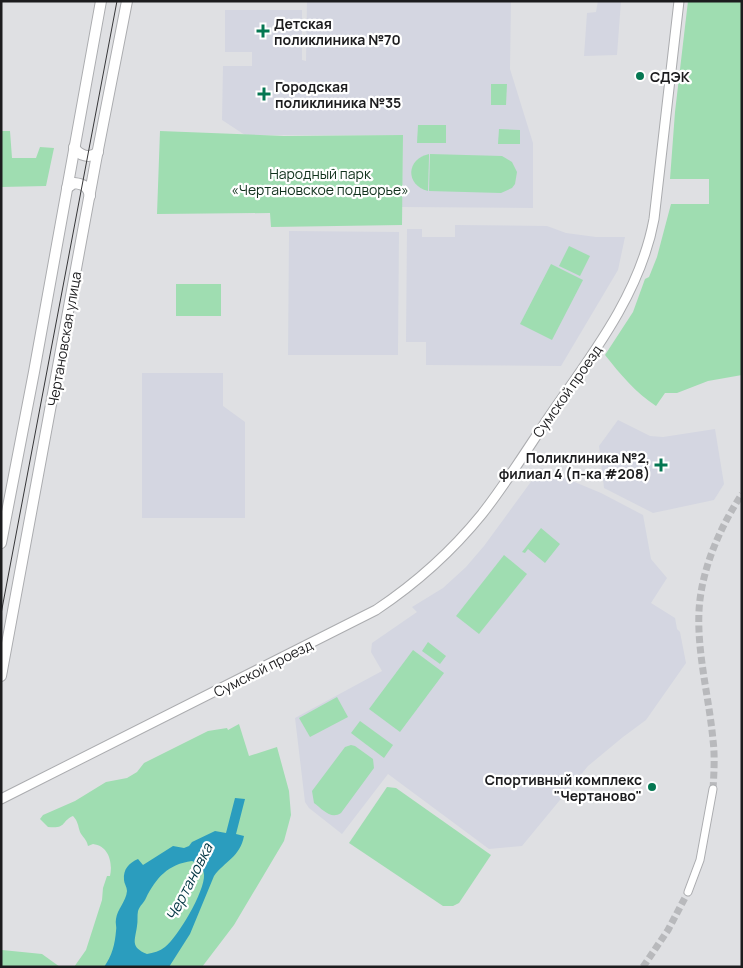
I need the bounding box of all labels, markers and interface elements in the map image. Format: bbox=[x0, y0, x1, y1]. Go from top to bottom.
place label: Детская поликлиника №70 bbox=[274, 14, 401, 49]
marker: Детская поликлиника №70 bbox=[256, 24, 270, 38]
place label: СДЭК bbox=[650, 67, 691, 86]
marker: СДЭК bbox=[634, 70, 646, 82]
place label: Городская поликлиника №35 bbox=[275, 77, 401, 112]
marker: Городская поликлиника №35 bbox=[257, 87, 271, 101]
park label: Народный парк «Чертановское подворье» bbox=[231, 164, 409, 199]
street label: Чертановская улица bbox=[43, 270, 85, 408]
street label: Сумской проезд bbox=[528, 341, 606, 441]
place label: Поликлиника №2, филиал 4 (п-ка #208) bbox=[499, 448, 650, 483]
marker: Поликлиника №2, филиал 4 (п-ка #208) bbox=[654, 458, 668, 472]
street label: Сумской проезд bbox=[210, 635, 316, 701]
place label: Спортивный комплекс "Чертаново" bbox=[485, 770, 642, 805]
marker: Спортивный комплекс "Чертаново" bbox=[646, 781, 658, 793]
water label: Чертановка bbox=[160, 839, 218, 924]

